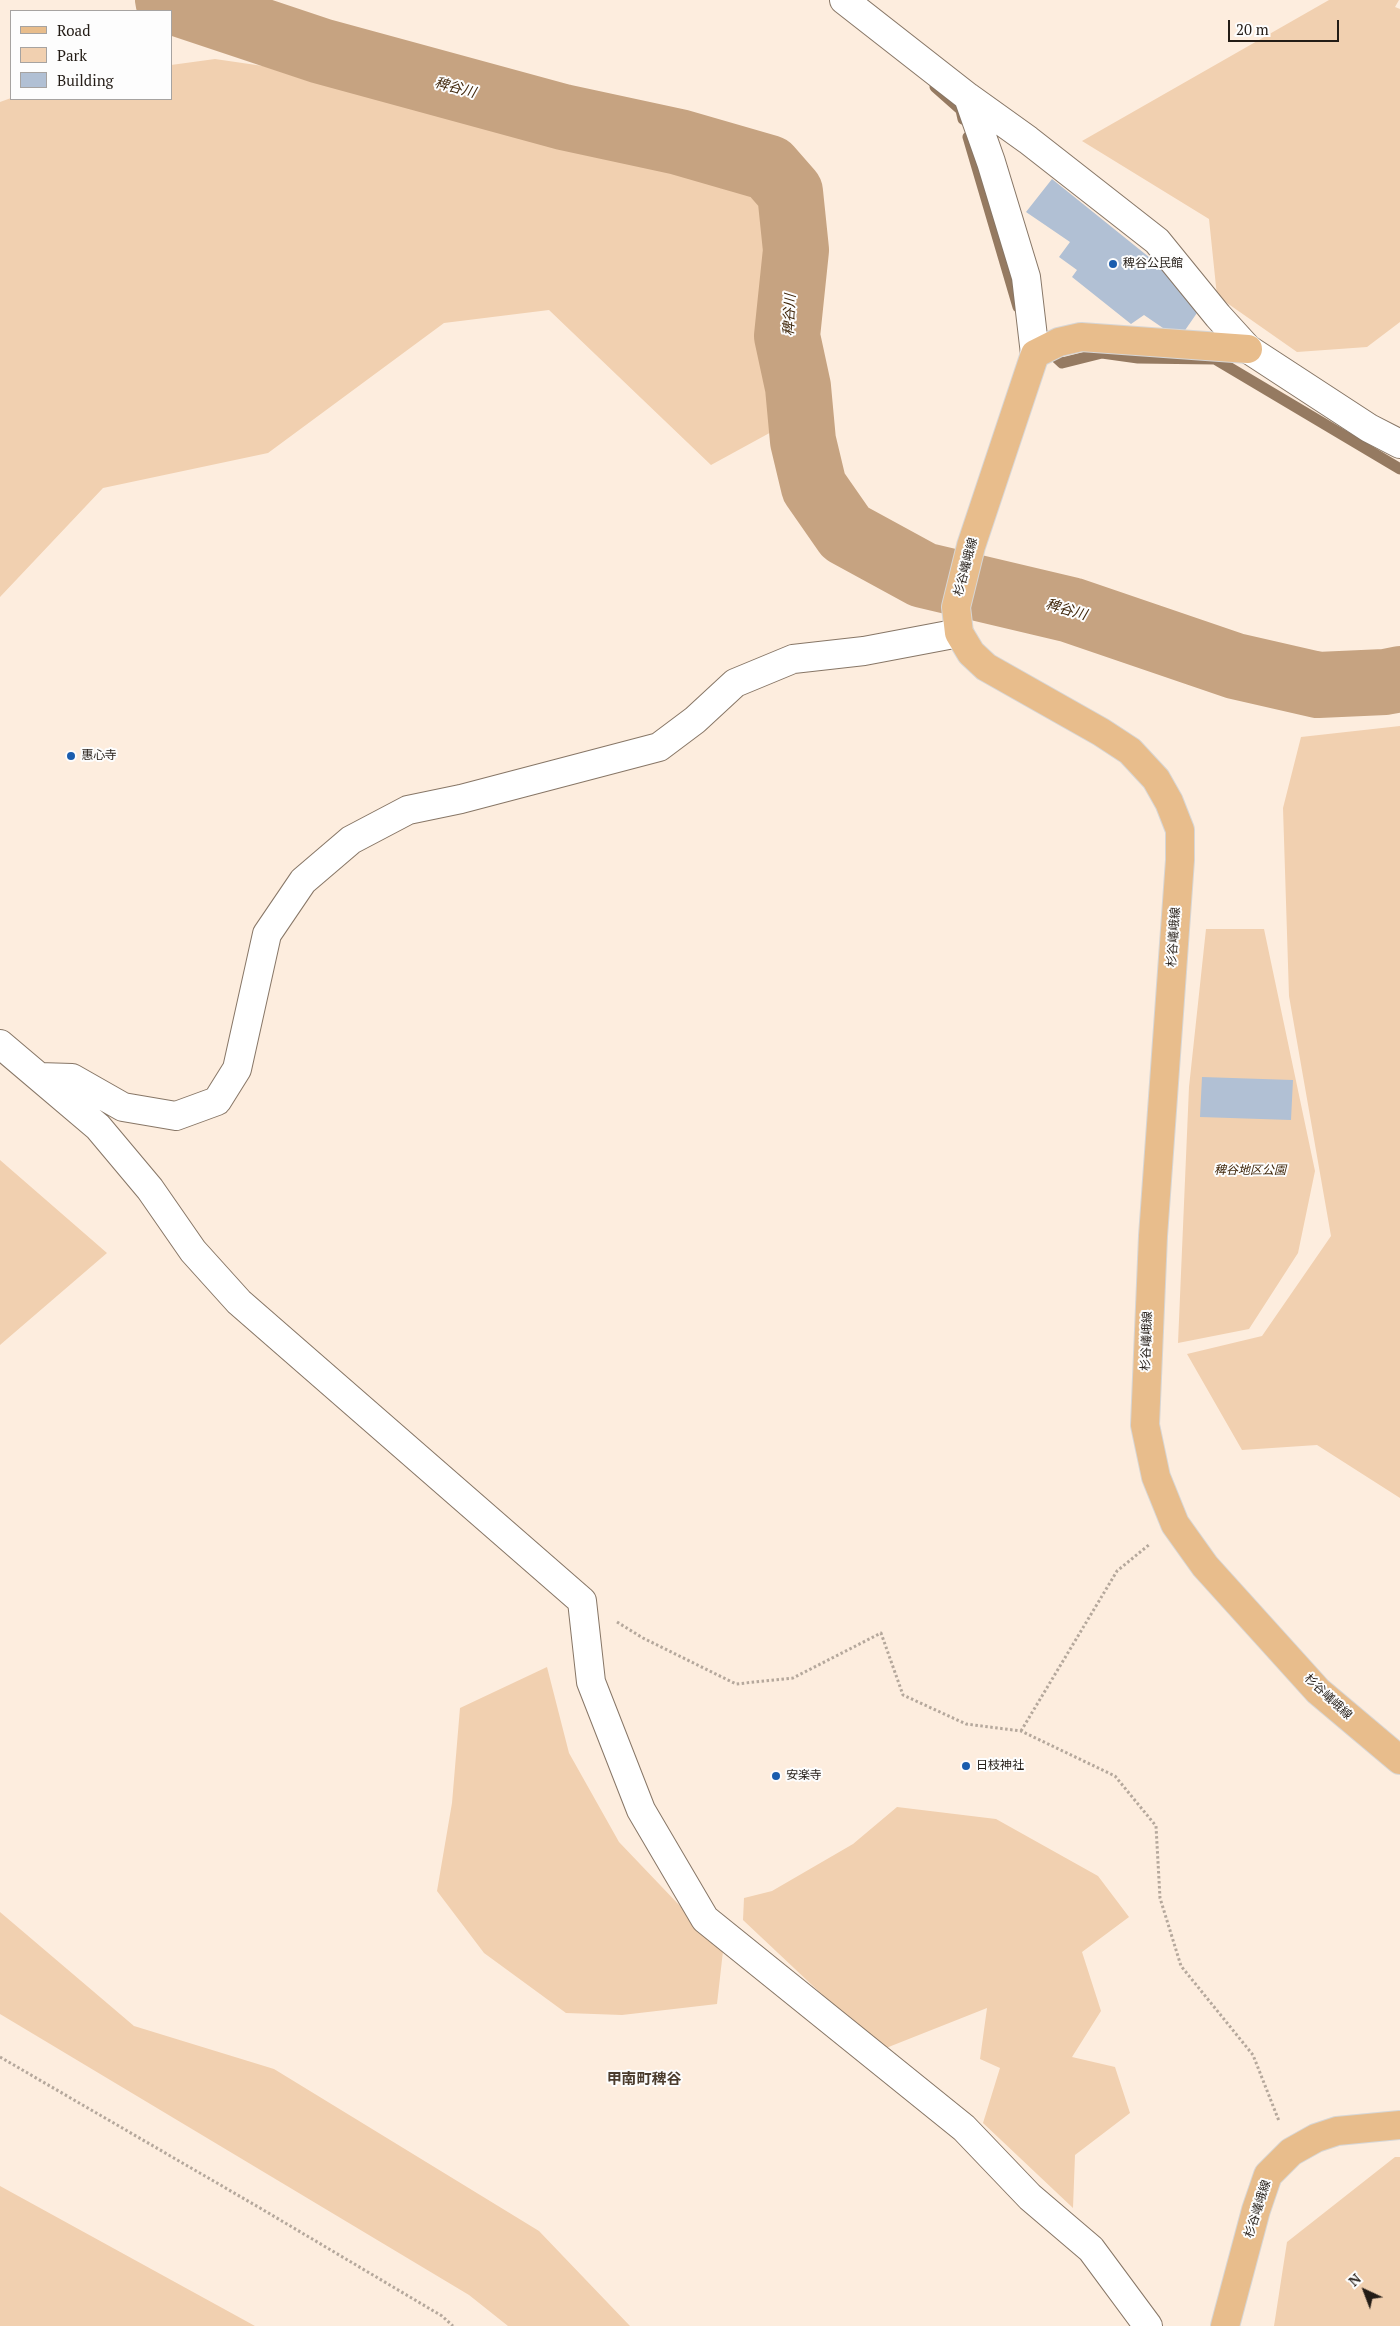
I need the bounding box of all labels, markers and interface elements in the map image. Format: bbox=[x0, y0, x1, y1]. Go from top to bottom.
legend bbox=[10, 10, 172, 100]
scale bar bbox=[1230, 10, 1341, 42]
text: 20 m bbox=[1236, 19, 1269, 39]
text: Road bbox=[57, 20, 90, 40]
text: Park bbox=[57, 45, 87, 65]
text: Building bbox=[57, 70, 114, 90]
water label: 稗谷川 bbox=[433, 74, 477, 102]
place label: 稗谷公民館 bbox=[1123, 257, 1183, 271]
marker: 稗谷公民館 bbox=[1107, 258, 1119, 270]
water label: 稗谷川 bbox=[781, 294, 799, 336]
street label: 杉谷嶬峨線 bbox=[951, 536, 981, 598]
water label: 稗谷川 bbox=[1043, 596, 1089, 624]
place label: 惠心寺 bbox=[81, 749, 117, 763]
marker: 惠心寺 bbox=[65, 750, 77, 762]
street label: 杉谷嶬峨線 bbox=[1165, 907, 1183, 967]
park label: 稗谷地区公園 bbox=[1214, 1164, 1286, 1178]
street label: 杉谷嶬峨線 bbox=[1139, 1311, 1155, 1371]
street label: 杉谷嶬峨線 bbox=[1301, 1671, 1355, 1723]
place label: 日枝神社 bbox=[976, 1759, 1024, 1773]
marker: 日枝神社 bbox=[960, 1760, 972, 1772]
place label: 安楽寺 bbox=[786, 1769, 822, 1783]
marker: 安楽寺 bbox=[770, 1770, 782, 1782]
district label: 甲南町稗谷 bbox=[607, 2071, 681, 2089]
street label: 杉谷嶬峨線 bbox=[1242, 2178, 1274, 2240]
north arrow bbox=[1340, 2266, 1390, 2316]
text: N bbox=[1344, 2269, 1365, 2290]

